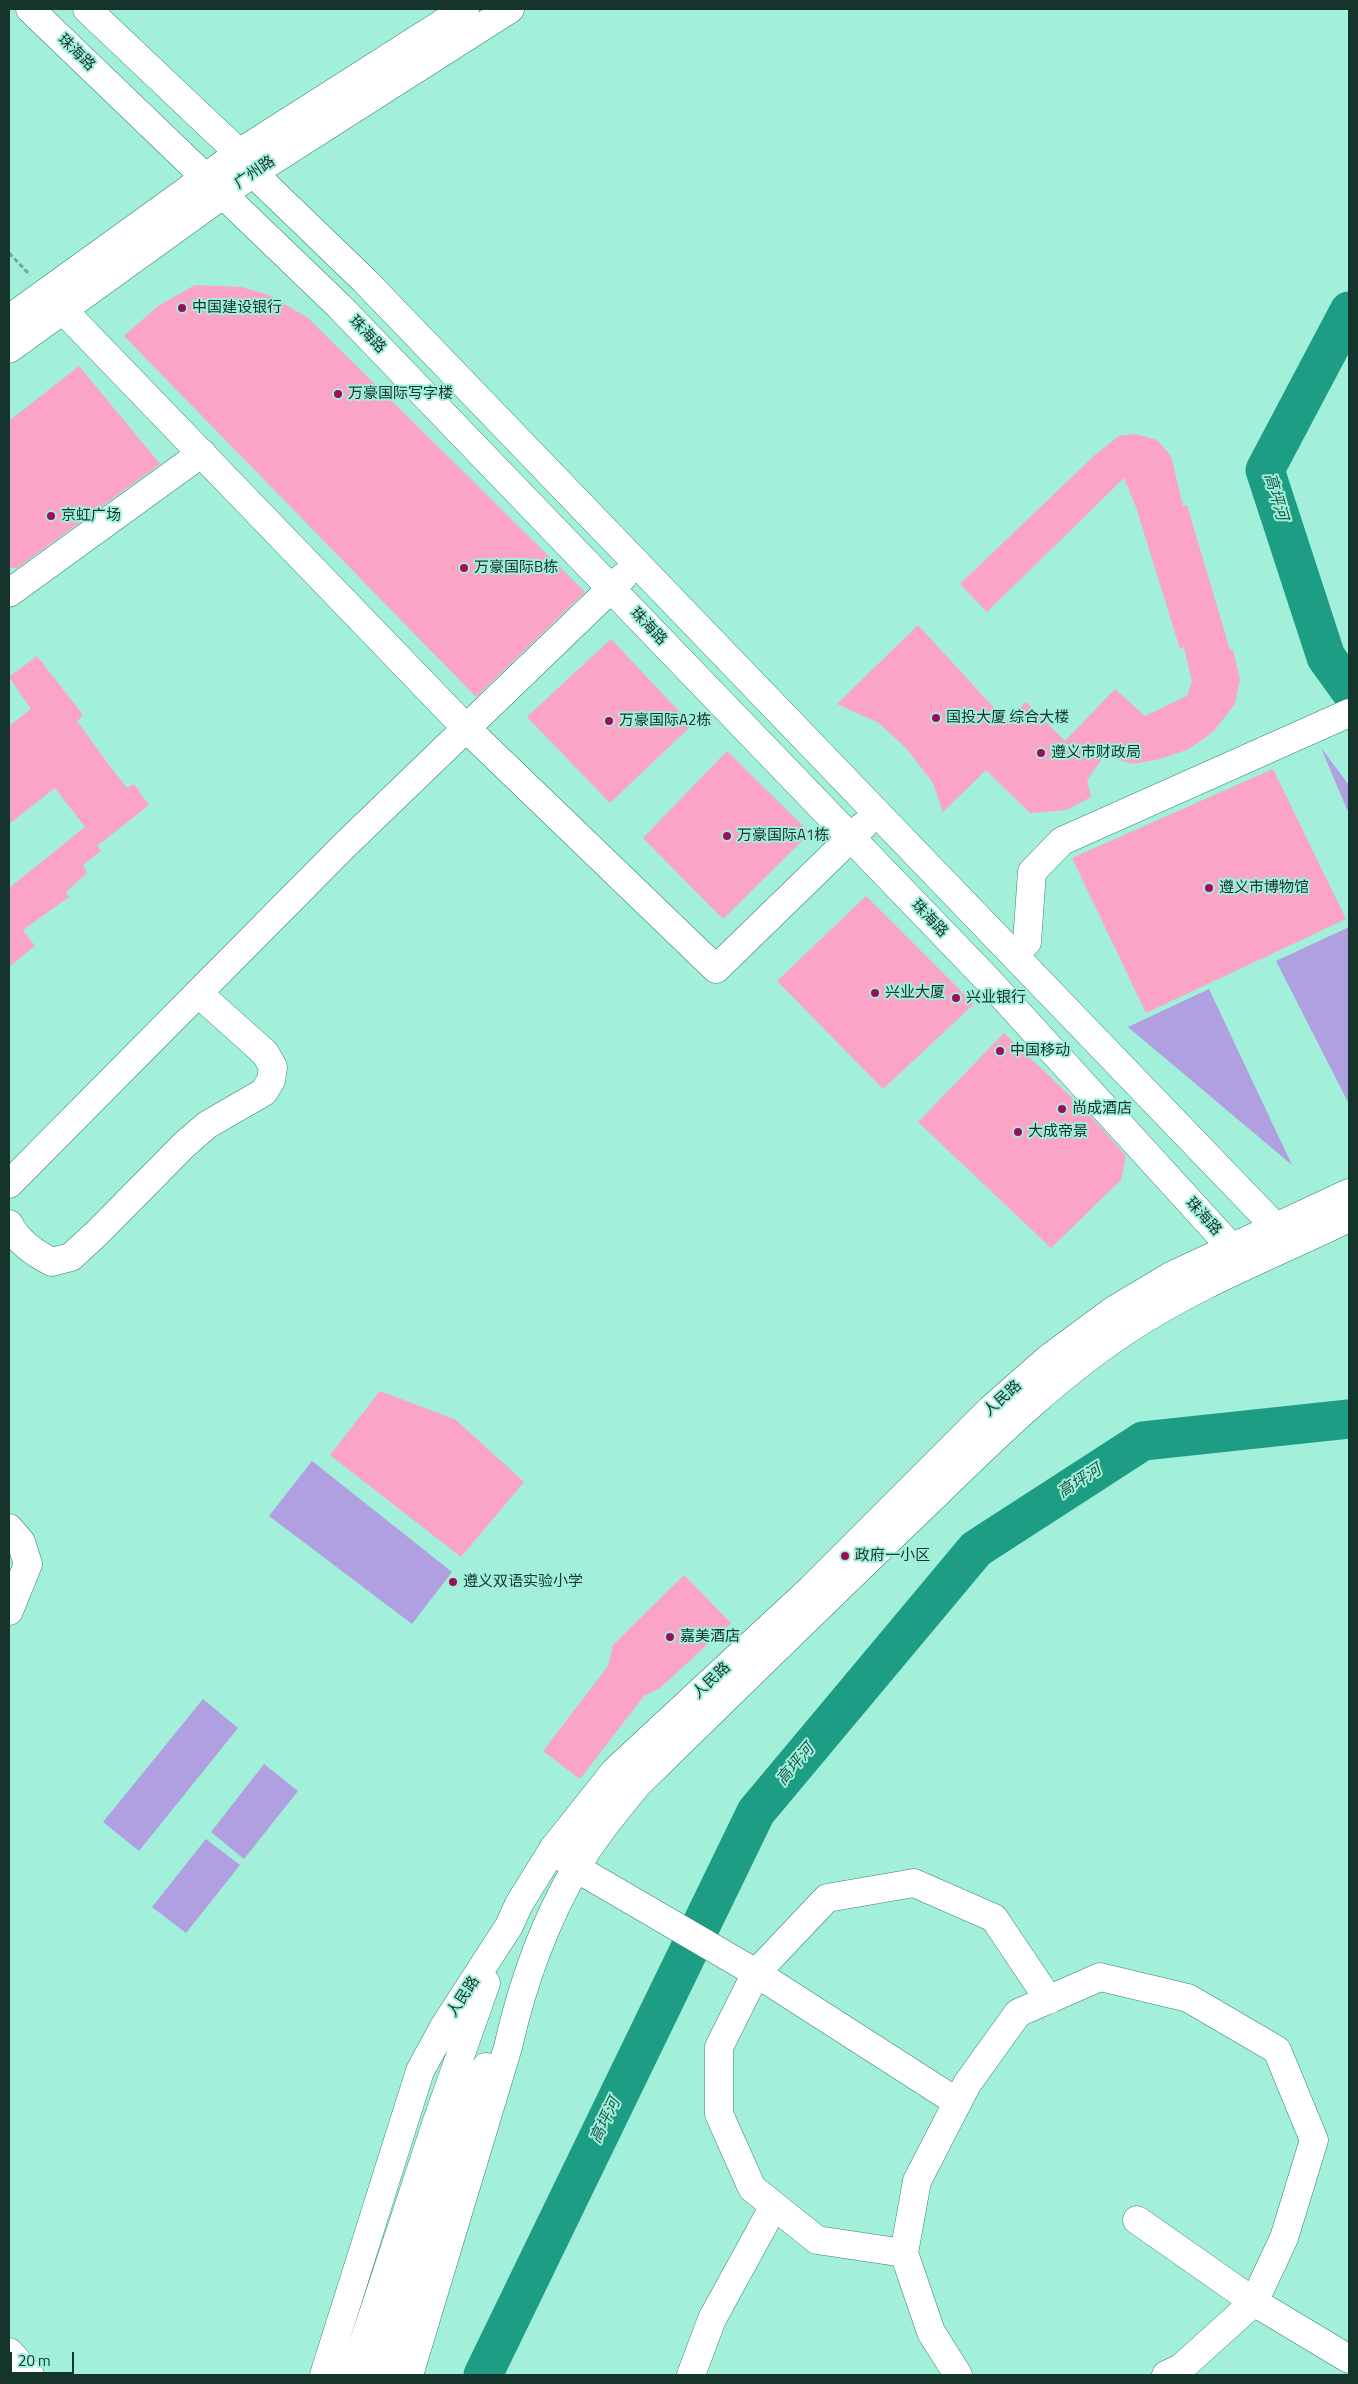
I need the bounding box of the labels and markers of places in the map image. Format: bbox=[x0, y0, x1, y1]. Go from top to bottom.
place label: 中国建设银行 bbox=[192, 299, 282, 317]
marker: 中国建设银行 bbox=[176, 302, 188, 314]
place label: 万豪国际写字楼 bbox=[348, 385, 453, 403]
marker: 万豪国际写字楼 bbox=[332, 388, 344, 400]
place label: 京虹广场 bbox=[61, 507, 121, 525]
marker: 京虹广场 bbox=[45, 510, 57, 522]
place label: 万豪国际B栋 bbox=[474, 559, 558, 577]
marker: 万豪国际B栋 bbox=[458, 562, 470, 574]
place label: 国投大厦 综合大楼 bbox=[946, 709, 1069, 727]
place label: 万豪国际A2栋 bbox=[619, 712, 711, 730]
marker: 国投大厦 综合大楼 bbox=[930, 712, 942, 724]
marker: 万豪国际A2栋 bbox=[603, 715, 615, 727]
place label: 遵义市财政局 bbox=[1051, 744, 1141, 762]
marker: 遵义市财政局 bbox=[1035, 747, 1047, 759]
place label: 万豪国际A1栋 bbox=[737, 827, 829, 845]
marker: 万豪国际A1栋 bbox=[721, 830, 733, 842]
place label: 遵义市博物馆 bbox=[1219, 879, 1309, 897]
marker: 遵义市博物馆 bbox=[1203, 882, 1215, 894]
place label: 兴业大厦 bbox=[885, 984, 945, 1002]
marker: 兴业大厦 bbox=[869, 987, 881, 999]
place label: 兴业银行 bbox=[966, 989, 1026, 1007]
marker: 兴业银行 bbox=[950, 992, 962, 1004]
place label: 中国移动 bbox=[1010, 1042, 1070, 1060]
marker: 中国移动 bbox=[994, 1045, 1006, 1057]
place label: 尚成酒店 bbox=[1072, 1100, 1132, 1118]
marker: 尚成酒店 bbox=[1056, 1103, 1068, 1115]
place label: 大成帝景 bbox=[1028, 1123, 1088, 1141]
marker: 大成帝景 bbox=[1012, 1126, 1024, 1138]
place label: 政府一小区 bbox=[855, 1547, 930, 1565]
marker: 政府一小区 bbox=[839, 1550, 851, 1562]
place label: 遵义双语实验小学 bbox=[463, 1573, 583, 1591]
marker: 遵义双语实验小学 bbox=[447, 1576, 459, 1588]
place label: 嘉美酒店 bbox=[680, 1628, 740, 1646]
marker: 嘉美酒店 bbox=[664, 1631, 676, 1643]

